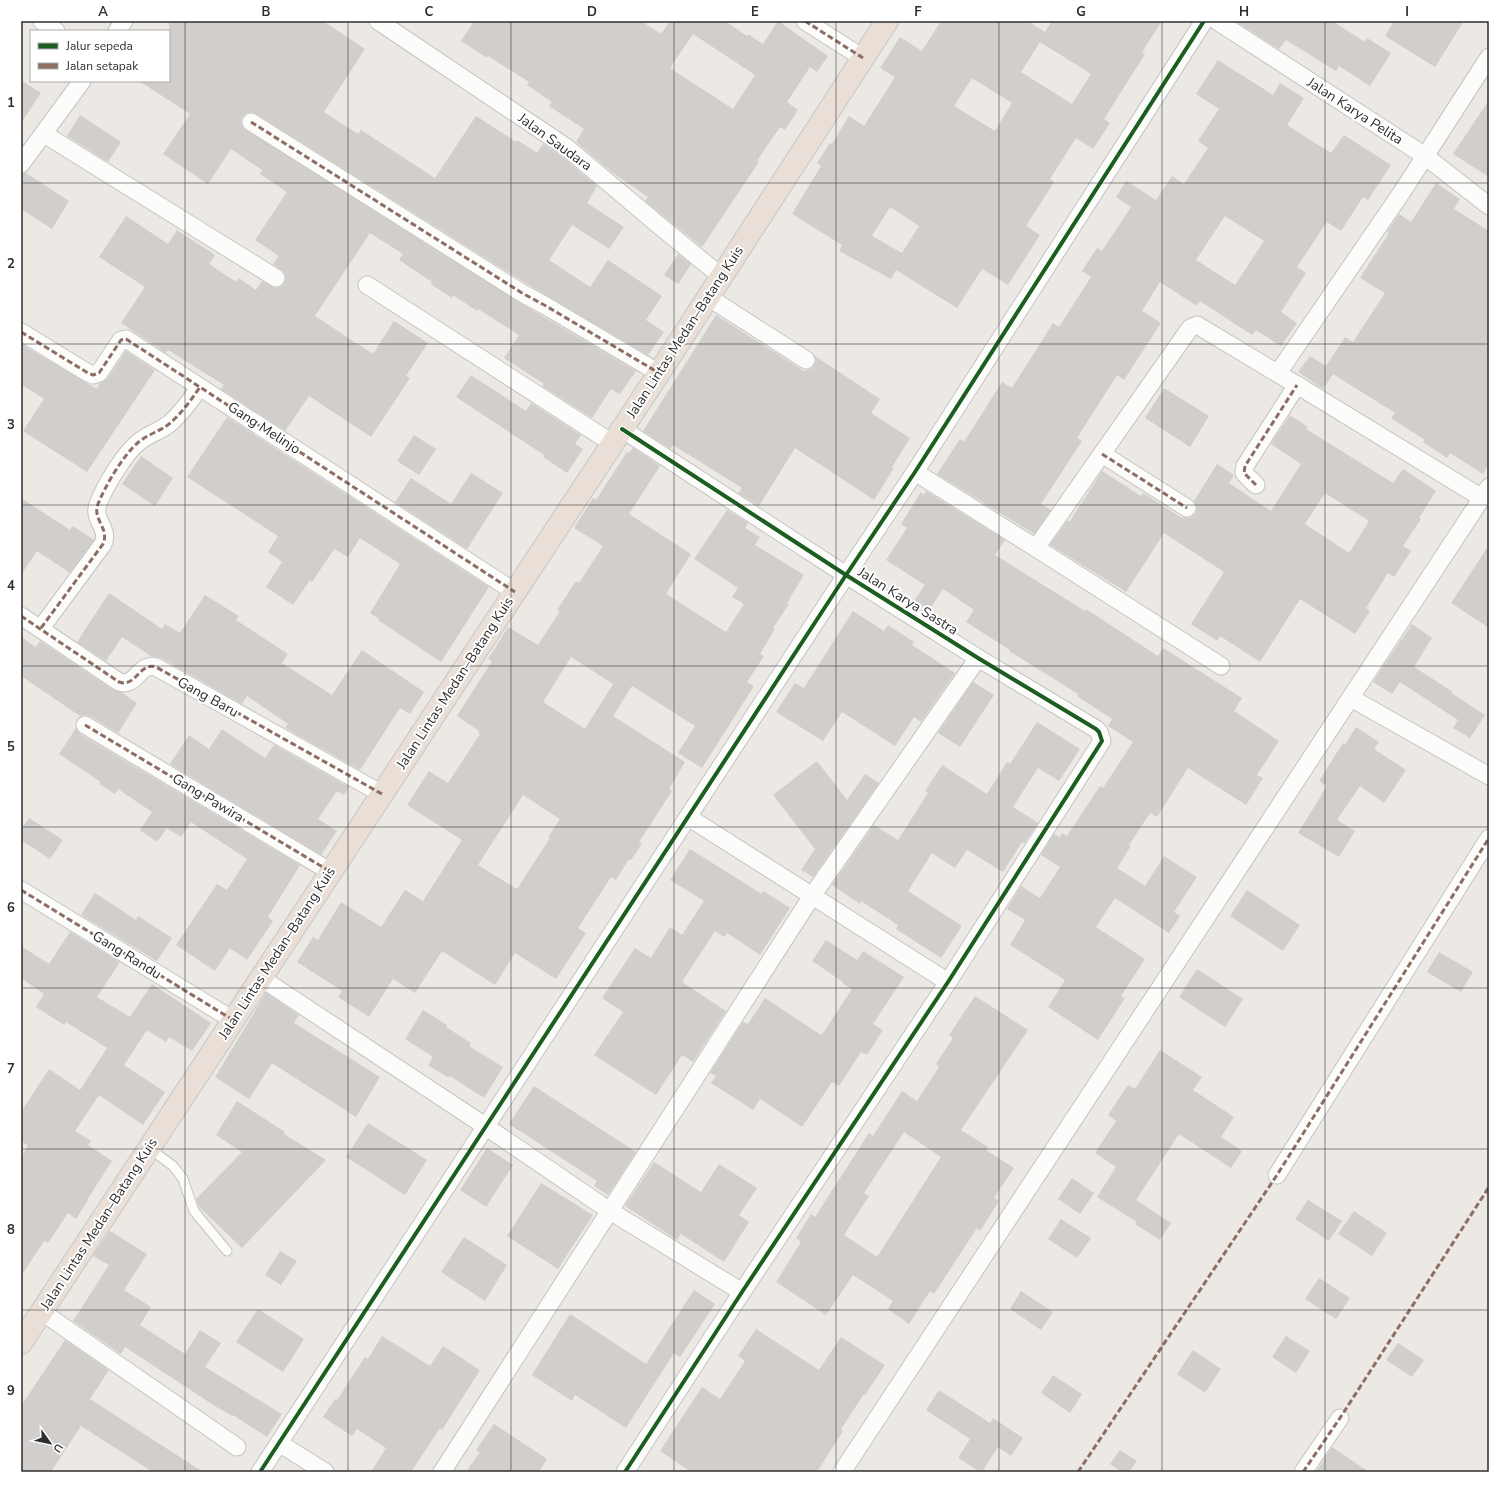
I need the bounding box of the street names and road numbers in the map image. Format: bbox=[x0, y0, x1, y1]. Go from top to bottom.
street label: Jalan Karya Pelita bbox=[1303, 72, 1406, 149]
street label: Jalan Saudara bbox=[513, 108, 596, 175]
street label: Jalan Lintas Medan–Batang Kuis bbox=[622, 242, 748, 423]
street label: Gang Melinjo bbox=[224, 397, 304, 459]
street label: Jalan Karya Sastra bbox=[853, 562, 962, 639]
street label: Jalan Lintas Medan–Batang Kuis bbox=[392, 593, 518, 774]
street label: Gang Baru bbox=[174, 672, 242, 722]
street label: Gang Pawira bbox=[169, 769, 247, 827]
street label: Jalan Lintas Medan–Batang Kuis bbox=[214, 863, 340, 1044]
street label: Gang Randu bbox=[89, 926, 165, 984]
street label: Jalan Lintas Medan–Batang Kuis bbox=[36, 1134, 162, 1315]

